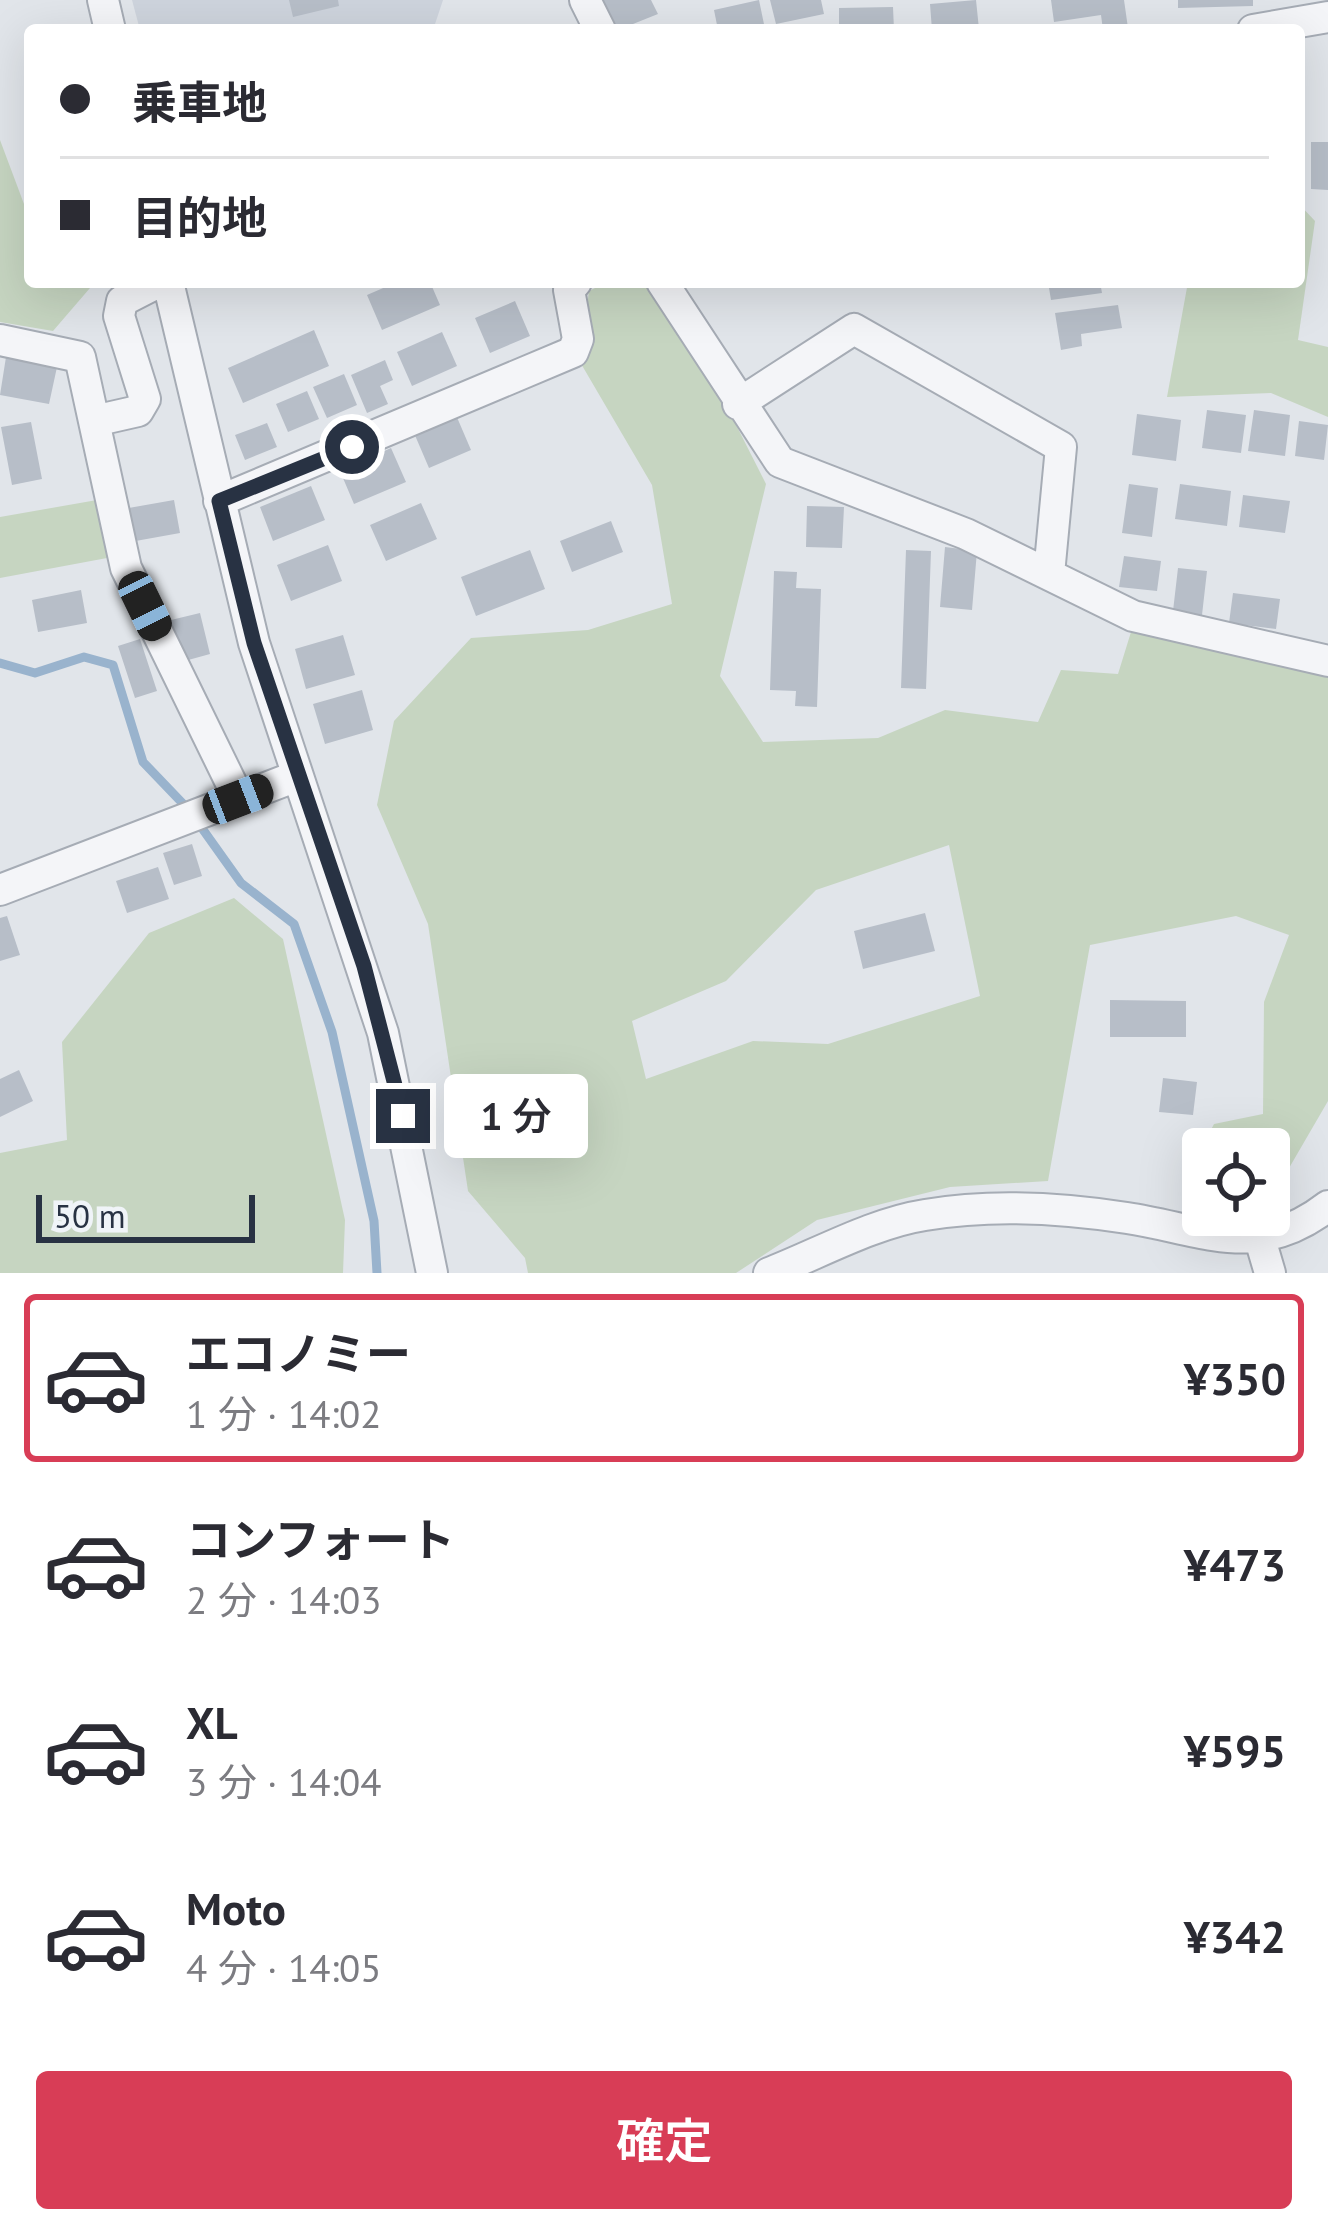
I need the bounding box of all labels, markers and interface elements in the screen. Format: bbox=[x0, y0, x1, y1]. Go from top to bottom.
text: 乗車地 bbox=[132, 73, 267, 131]
text: 目的地 bbox=[132, 188, 267, 246]
route start bbox=[325, 420, 379, 474]
car bbox=[113, 566, 177, 646]
car bbox=[198, 769, 278, 829]
callout: 1 分 bbox=[445, 1074, 589, 1158]
route end bbox=[376, 1089, 430, 1143]
text: 1 分 bbox=[481, 1090, 551, 1141]
map controls bbox=[1182, 1128, 1290, 1236]
button: locate bbox=[1182, 1128, 1290, 1236]
scale bar bbox=[36, 1189, 255, 1242]
text: 50 m bbox=[54, 1194, 126, 1237]
icon: car bbox=[42, 1324, 150, 1432]
text: エコノミー bbox=[186, 1324, 411, 1382]
text: ¥350 bbox=[1184, 1349, 1286, 1407]
text: 1 分 · 14:02 bbox=[186, 1388, 381, 1439]
icon: car bbox=[42, 1510, 150, 1618]
text: コンフォート bbox=[186, 1510, 455, 1568]
text: ¥473 bbox=[1184, 1535, 1286, 1593]
text: 2 分 · 14:03 bbox=[186, 1574, 381, 1625]
text: XL bbox=[186, 1693, 238, 1751]
icon: car bbox=[42, 1696, 150, 1804]
text: ¥595 bbox=[1184, 1721, 1286, 1779]
text: 3 分 · 14:04 bbox=[186, 1756, 381, 1807]
text: Moto bbox=[186, 1879, 286, 1937]
icon: car bbox=[42, 1882, 150, 1990]
text: ¥342 bbox=[1184, 1907, 1286, 1965]
text: 4 分 · 14:05 bbox=[186, 1942, 381, 1993]
button: 確定 bbox=[36, 2071, 1292, 2209]

